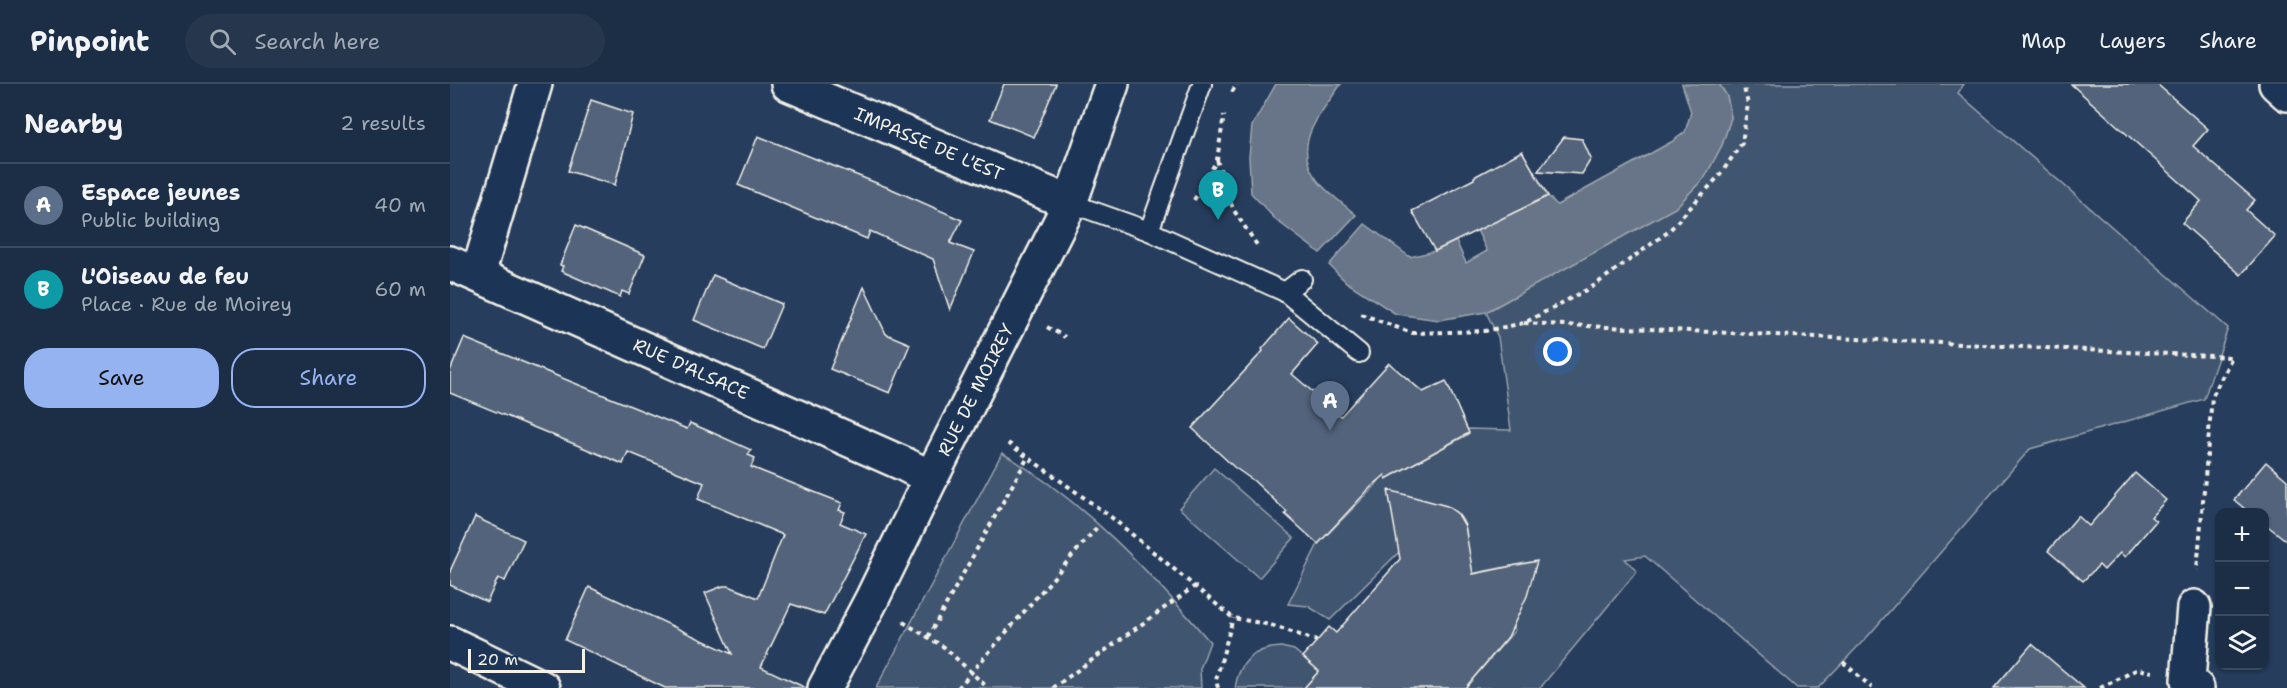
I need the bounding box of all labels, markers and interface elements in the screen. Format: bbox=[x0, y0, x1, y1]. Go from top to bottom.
search box bbox=[185, 14, 605, 68]
text: Pinpoint bbox=[30, 22, 149, 60]
icon: search bbox=[206, 25, 239, 58]
text: Search here bbox=[254, 27, 380, 56]
text: Map bbox=[2021, 27, 2066, 55]
text: Layers bbox=[2099, 27, 2166, 55]
text: Share bbox=[2199, 27, 2257, 55]
street label: IMPASSE DE L'EST bbox=[851, 102, 1007, 186]
text: Nearby bbox=[24, 106, 123, 141]
text: 2 results bbox=[340, 110, 426, 136]
pin: B bbox=[1198, 170, 1238, 220]
text: Espace jeunes bbox=[81, 178, 240, 207]
text: A bbox=[36, 192, 51, 218]
text: 40 m bbox=[374, 192, 426, 218]
text: Public building bbox=[81, 207, 220, 233]
text: L'Oiseau de feu bbox=[81, 262, 249, 291]
text: B bbox=[37, 276, 50, 302]
text: 60 m bbox=[374, 276, 426, 302]
text: Place · Rue de Moirey bbox=[81, 291, 292, 317]
street label: RUE DE MOIREY bbox=[932, 320, 1020, 460]
street label: RUE D'ALSACE bbox=[629, 333, 753, 405]
your location bbox=[1543, 337, 1572, 366]
button: Save bbox=[24, 348, 219, 408]
button: Share bbox=[231, 348, 426, 408]
pin: A bbox=[1310, 382, 1350, 431]
map controls bbox=[2215, 508, 2269, 670]
button: + bbox=[2215, 508, 2269, 562]
button: − bbox=[2215, 562, 2269, 616]
button: layers bbox=[2215, 616, 2269, 670]
scale bar bbox=[468, 646, 585, 674]
text: 20 m bbox=[477, 649, 518, 670]

